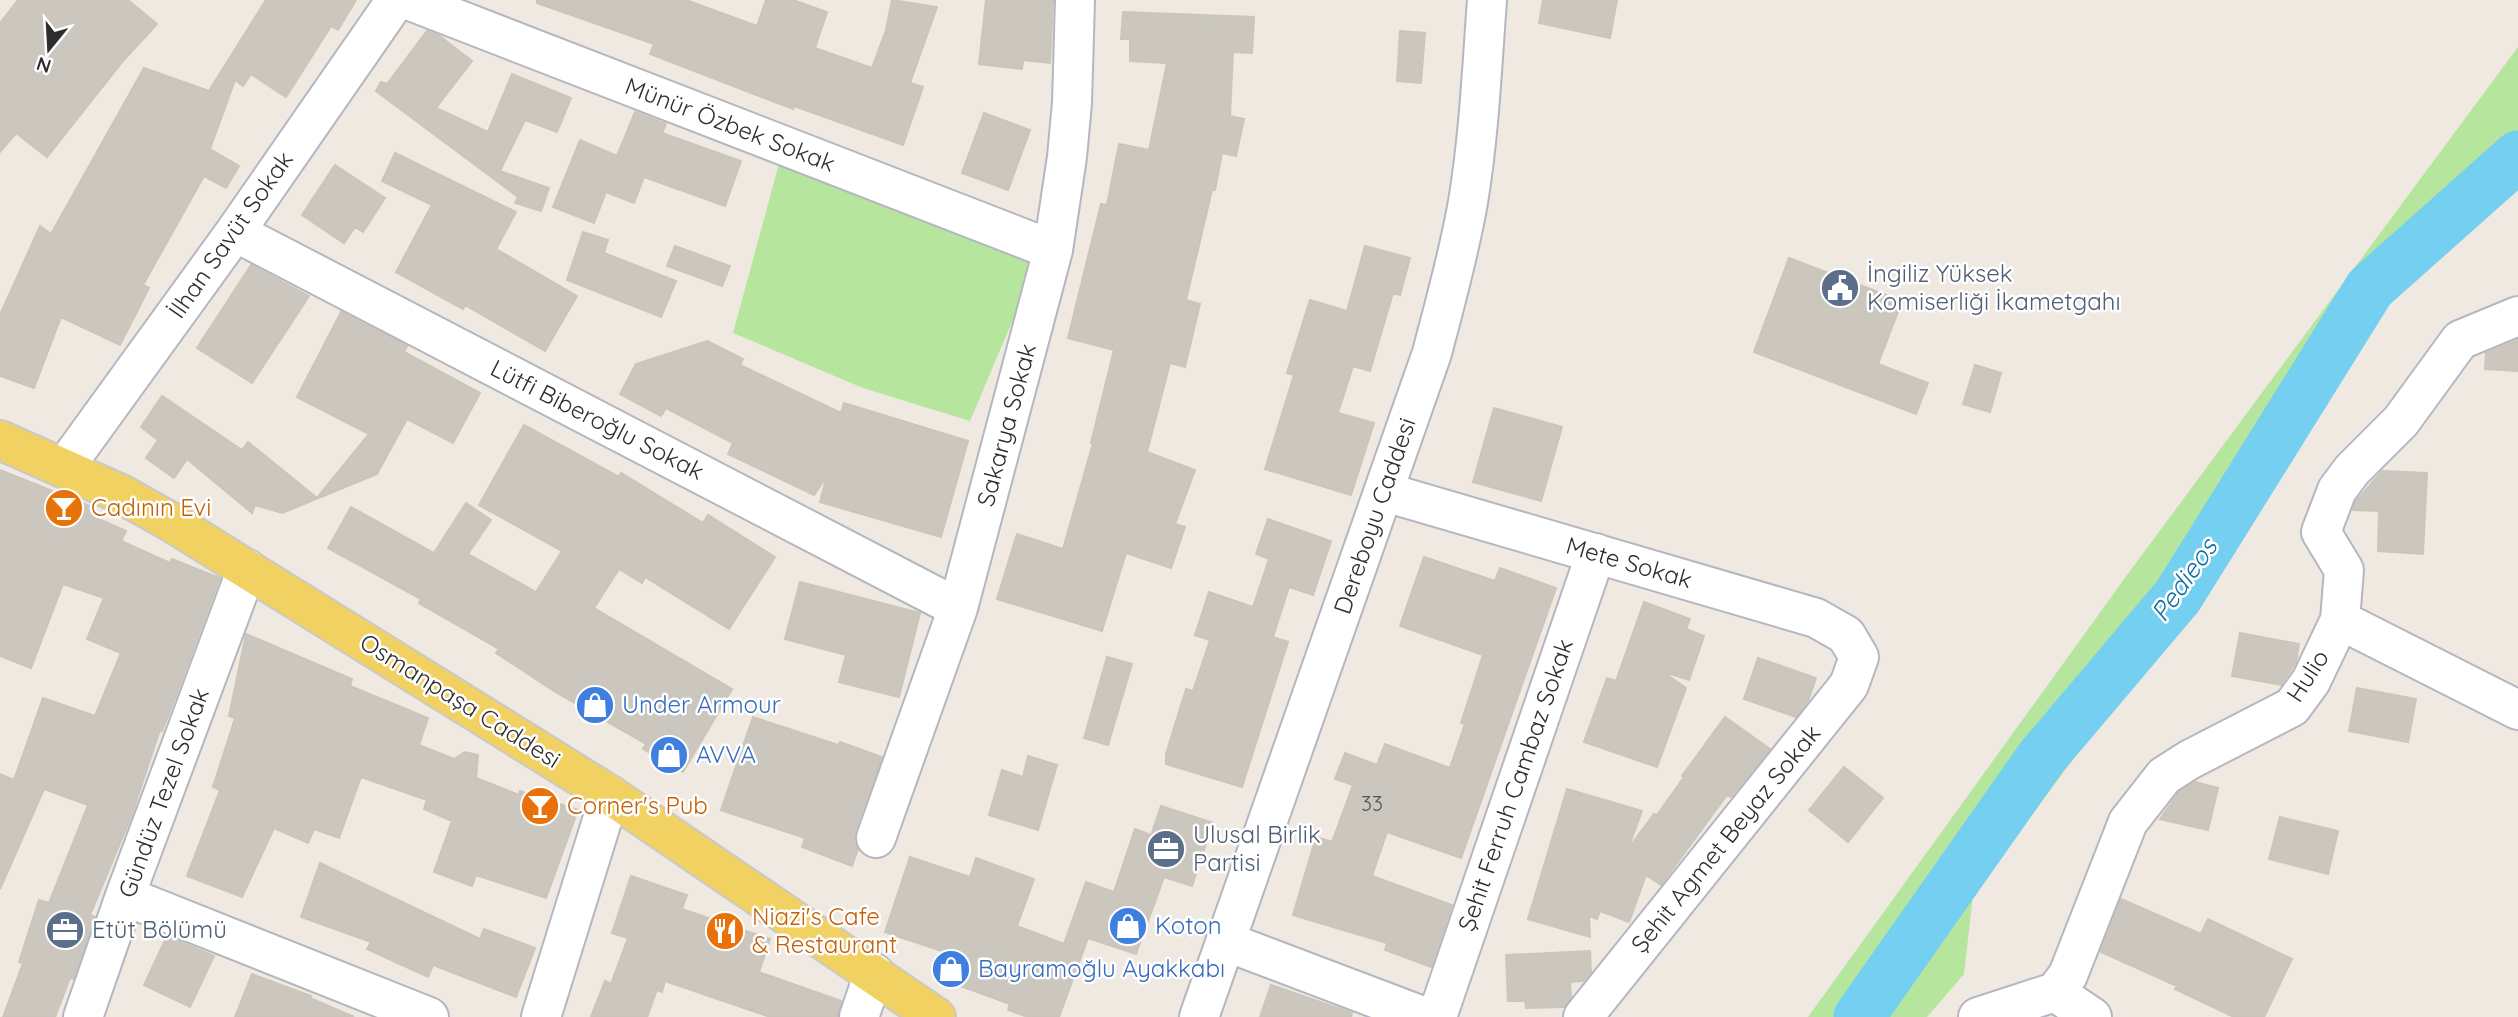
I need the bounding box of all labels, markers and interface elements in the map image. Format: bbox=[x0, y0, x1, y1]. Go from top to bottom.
north arrow bbox=[14, 14, 84, 84]
text: N bbox=[33, 52, 54, 79]
street label: Münür Özbek Sokak bbox=[621, 70, 840, 178]
street label: İlhan Savüt Sokak bbox=[161, 145, 299, 324]
place label: İngiliz Yüksek Komiserliği İkametgahı bbox=[1867, 258, 2121, 316]
public building icon: İngiliz Yüksek Komiserliği İkametgahı bbox=[1819, 267, 1861, 309]
street label: Sakarya Sokak bbox=[970, 340, 1042, 509]
street label: Lütfi Biberoğlu Sokak bbox=[486, 352, 709, 486]
street label: Dereboyu Caddesi bbox=[1326, 414, 1422, 618]
bar icon: Cadının Evi bbox=[43, 487, 85, 529]
place label: Cadının Evi bbox=[91, 492, 211, 522]
street label: Mete Sokak bbox=[1563, 530, 1696, 594]
water label: Pedieos bbox=[2143, 530, 2225, 628]
street label: Osmanpaşa Caddesi bbox=[355, 626, 566, 774]
street label: Şehit Ferruh Cambaz Sokak bbox=[1451, 635, 1579, 935]
street label: Hulio bbox=[2279, 644, 2335, 707]
street label: Gündüz Tezel Sokak bbox=[111, 684, 215, 902]
shop icon: Under Armour bbox=[574, 684, 616, 726]
place label: Under Armour bbox=[622, 689, 781, 719]
street label: Şehit Agmet Beyaz Sokak bbox=[1624, 718, 1826, 958]
shop icon: AVVA bbox=[648, 734, 690, 776]
place label: AVVA bbox=[696, 739, 756, 769]
bar icon: Corner's Pub bbox=[519, 785, 561, 827]
place label: Corner's Pub bbox=[567, 790, 708, 820]
house number: 33 bbox=[1361, 790, 1383, 816]
place label: Ulusal Birlik Partisi bbox=[1193, 819, 1321, 877]
office icon: Ulusal Birlik Partisi bbox=[1145, 828, 1187, 870]
place label: Niazi's Cafe & Restaurant bbox=[752, 901, 897, 959]
shop icon: Koton bbox=[1107, 905, 1149, 947]
office icon: Etüt Bölümü bbox=[44, 909, 86, 951]
restaurant icon: Niazi's Cafe & Restaurant bbox=[704, 910, 746, 952]
place label: Koton bbox=[1155, 910, 1222, 940]
place label: Etüt Bölümü bbox=[92, 914, 227, 944]
shop icon: Bayramoğlu Ayakkabı bbox=[930, 948, 972, 990]
place label: Bayramoğlu Ayakkabı bbox=[978, 953, 1225, 983]

